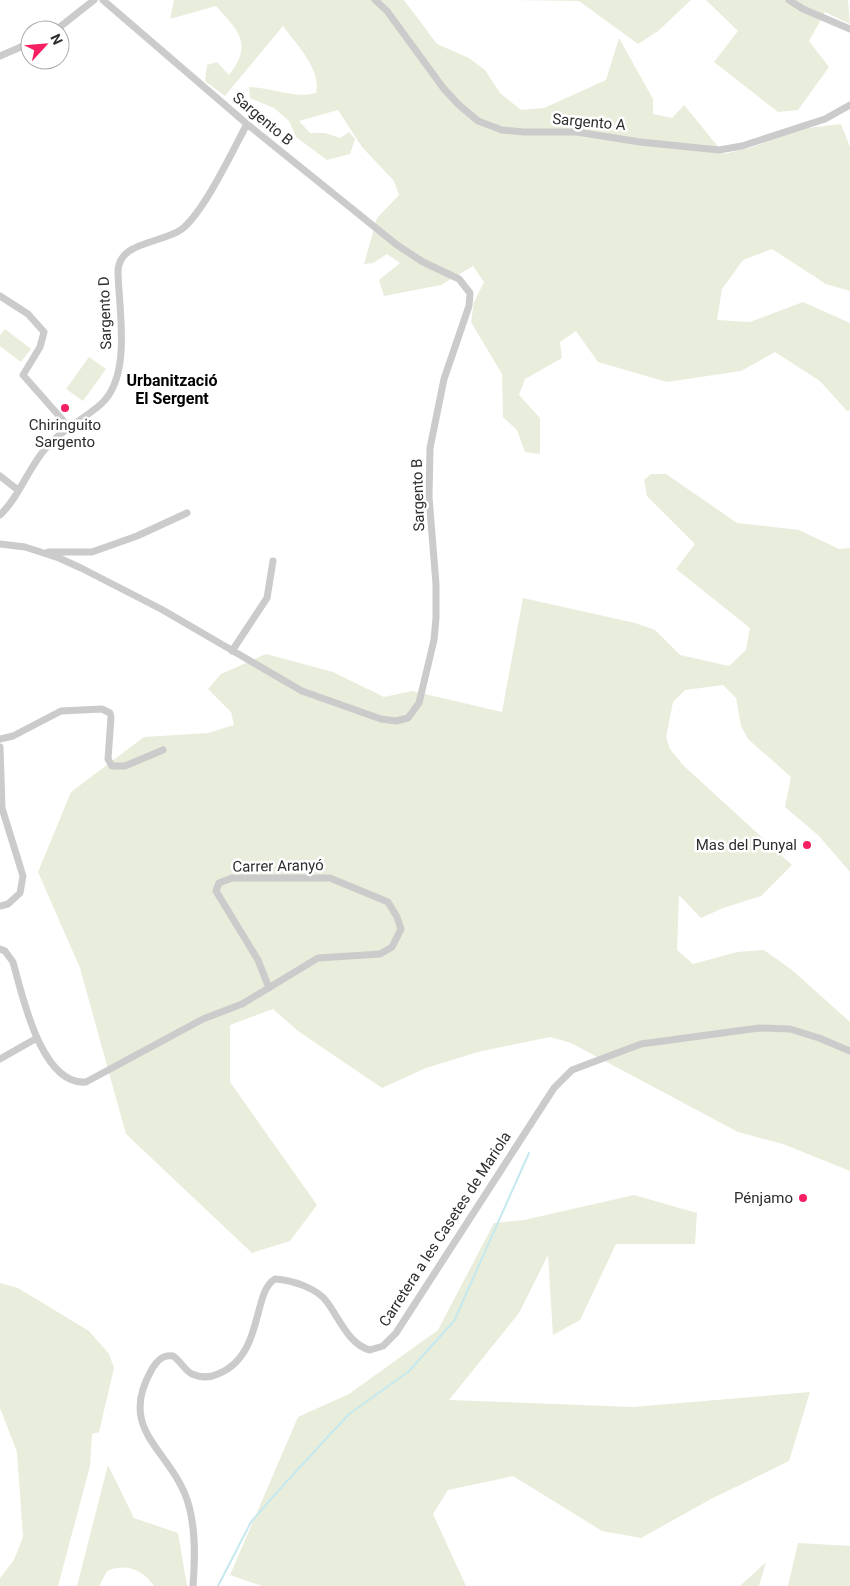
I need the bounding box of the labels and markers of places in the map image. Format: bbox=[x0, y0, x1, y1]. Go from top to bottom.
marker: Chiringuito Sargento bbox=[59, 402, 71, 414]
place label: Chiringuito Sargento bbox=[29, 416, 101, 451]
place label: Mas del Punyal bbox=[696, 836, 797, 854]
marker: Mas del Punyal bbox=[801, 839, 813, 851]
place label: Pénjamo bbox=[734, 1189, 793, 1207]
marker: Pénjamo bbox=[797, 1192, 809, 1204]

